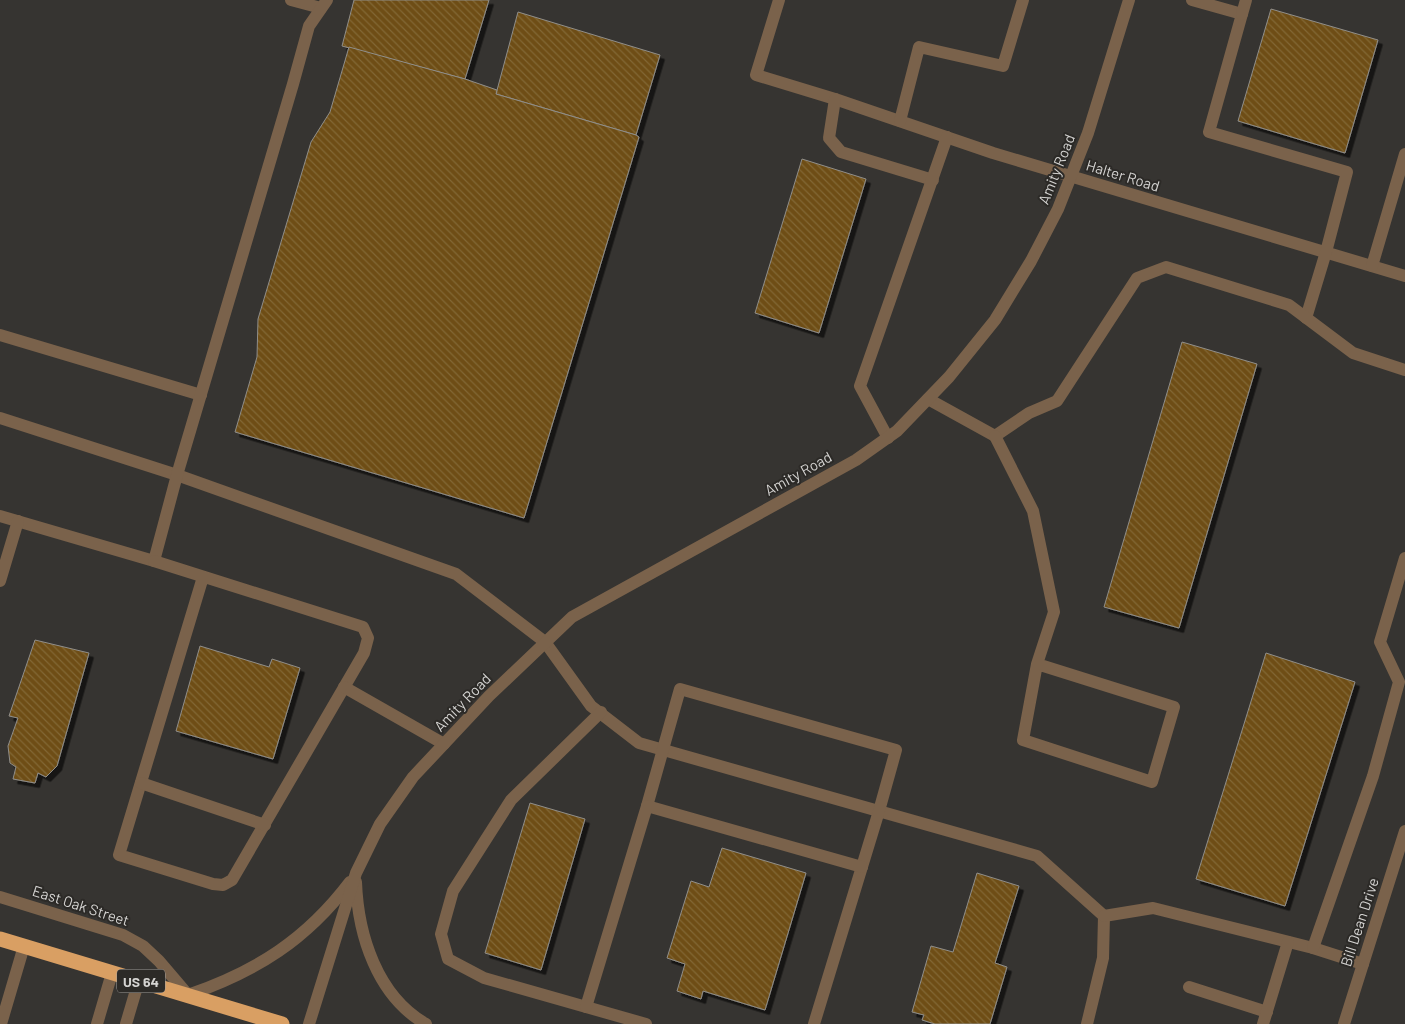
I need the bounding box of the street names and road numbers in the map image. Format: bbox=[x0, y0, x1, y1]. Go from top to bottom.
street label: Amity Road bbox=[1034, 131, 1078, 207]
street label: Halter Road bbox=[1084, 155, 1162, 195]
street label: Amity Road bbox=[761, 447, 835, 499]
street label: Amity Road bbox=[430, 669, 494, 735]
street label: Bill Dean Drive bbox=[1336, 875, 1382, 969]
street label: East Oak Street bbox=[30, 881, 132, 929]
road number: US 64 bbox=[117, 969, 165, 992]

